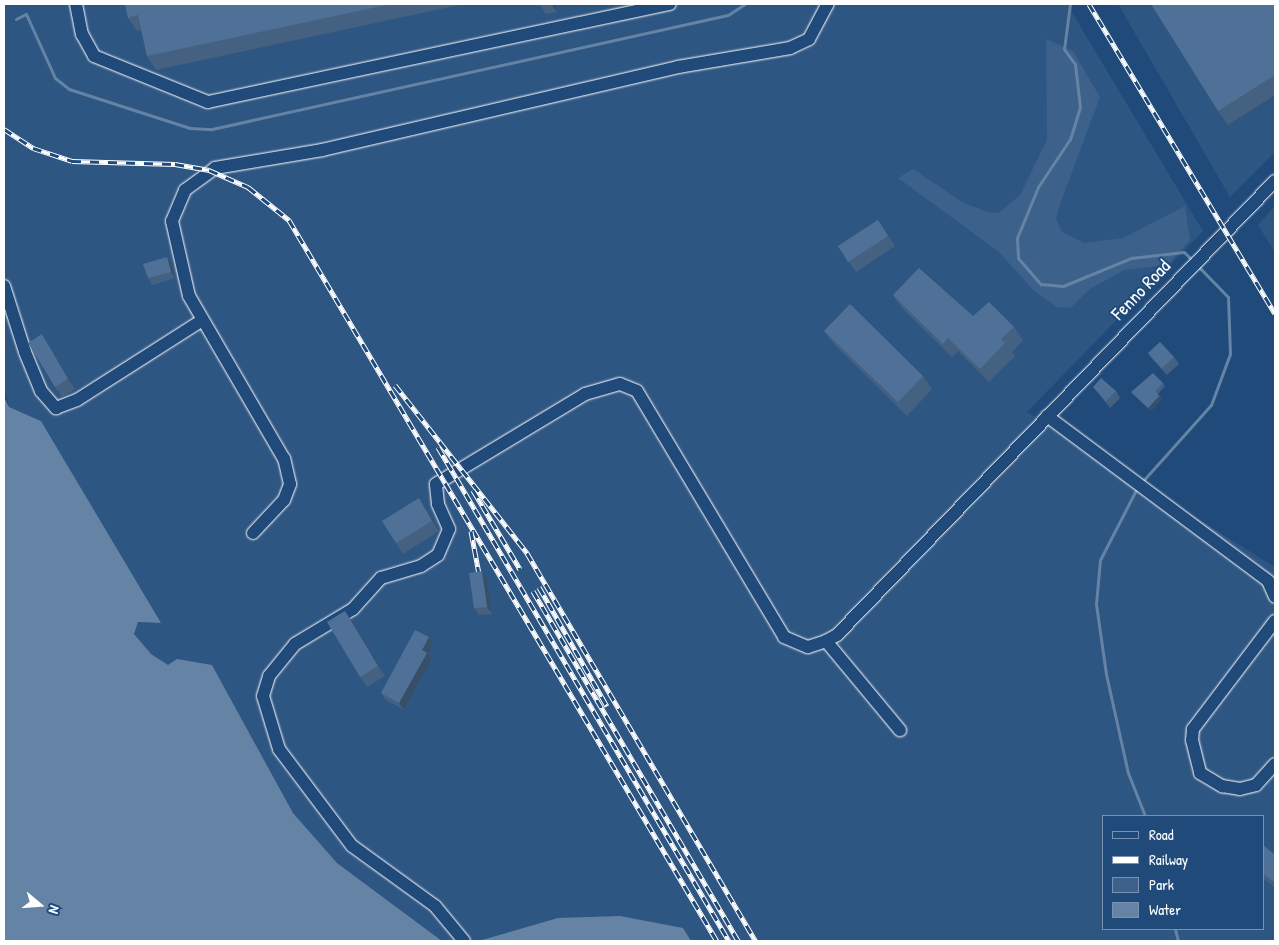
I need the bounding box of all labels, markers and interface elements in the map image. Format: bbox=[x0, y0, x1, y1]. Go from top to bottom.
street label: Fenno Road bbox=[1107, 255, 1175, 325]
legend bbox=[1102, 815, 1264, 930]
text: Road bbox=[1149, 824, 1174, 845]
text: Railway bbox=[1149, 849, 1188, 870]
text: Park bbox=[1149, 874, 1174, 895]
north arrow bbox=[15, 880, 65, 930]
text: Water bbox=[1149, 899, 1181, 920]
text: N bbox=[45, 903, 65, 916]

